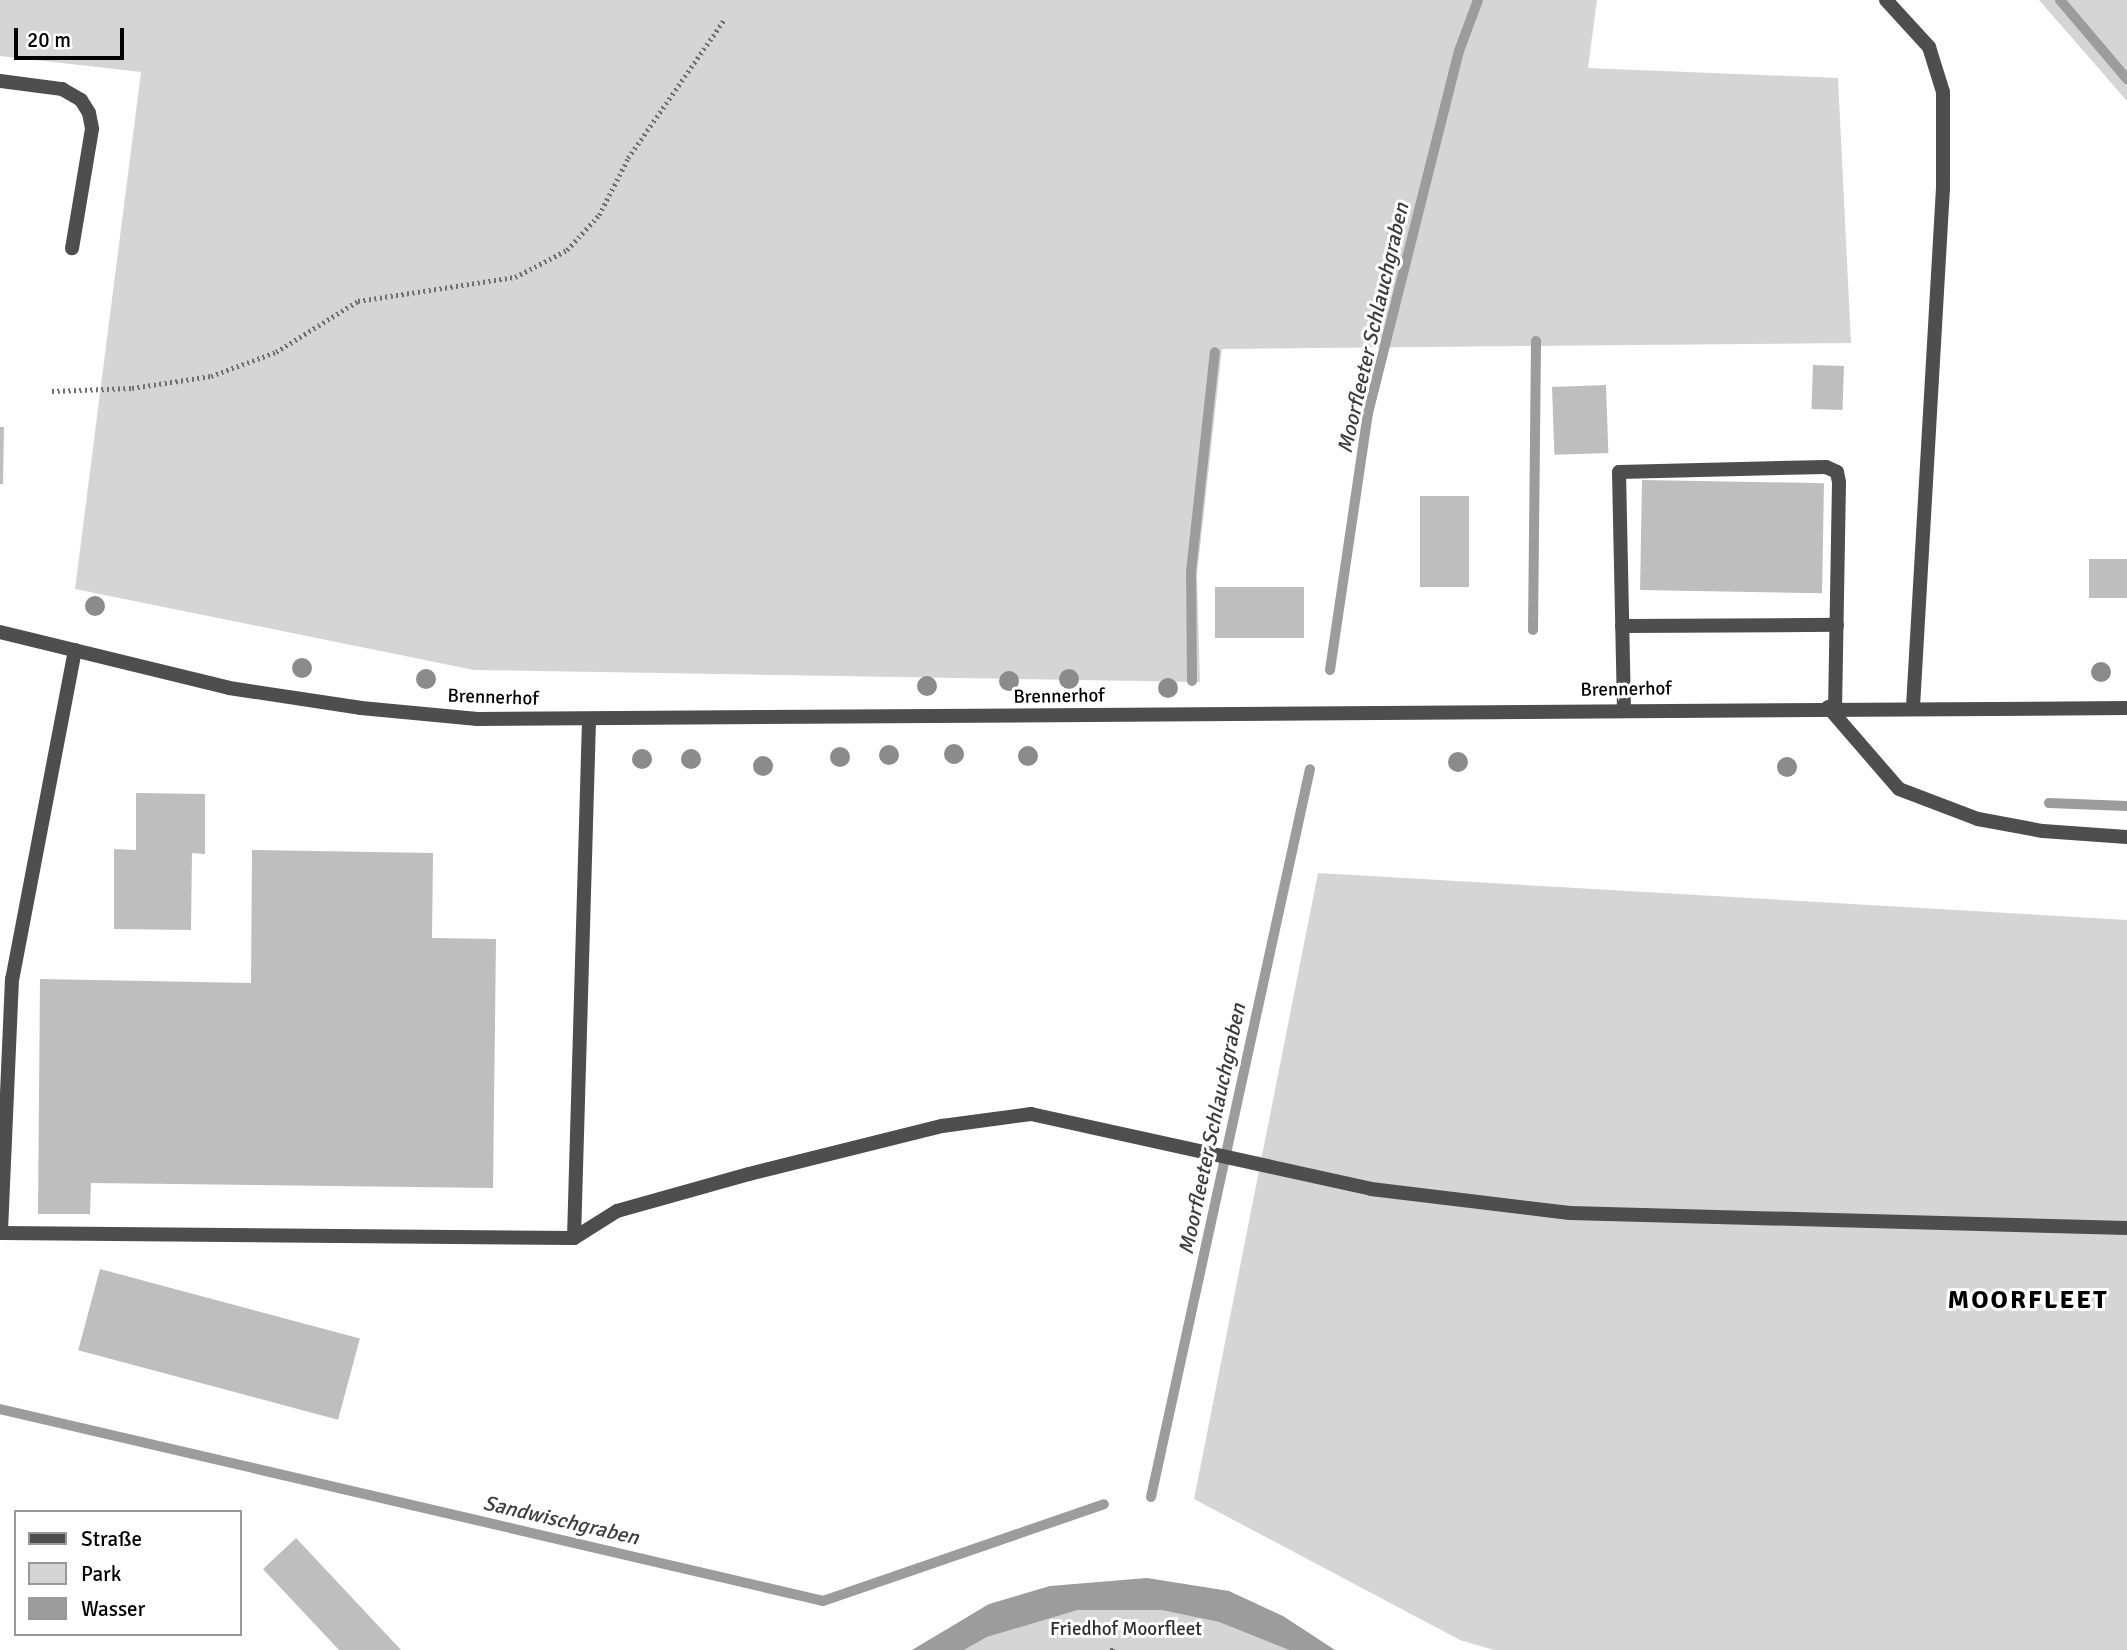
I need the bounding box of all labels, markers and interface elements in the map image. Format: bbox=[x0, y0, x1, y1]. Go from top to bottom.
scale bar bbox=[18, 14, 128, 58]
text: 20 m bbox=[27, 27, 71, 53]
water label: Moorfleeter Schlauchgraben bbox=[1332, 200, 1414, 456]
street label: Brennerhof bbox=[1580, 678, 1672, 702]
street label: Brennerhof bbox=[447, 685, 539, 711]
street label: Brennerhof bbox=[1013, 685, 1105, 709]
water label: Moorfleeter Schlauchgraben bbox=[1173, 1001, 1251, 1257]
district label: MOORFLEET bbox=[1949, 1285, 2107, 1317]
water label: Sandwischgraben bbox=[481, 1490, 641, 1550]
legend bbox=[14, 1510, 242, 1636]
text: Straße bbox=[81, 1526, 142, 1552]
text: Park bbox=[81, 1561, 121, 1587]
text: Wasser bbox=[81, 1596, 145, 1622]
park label: Friedhof Moorfleet bbox=[1050, 1619, 1202, 1641]

